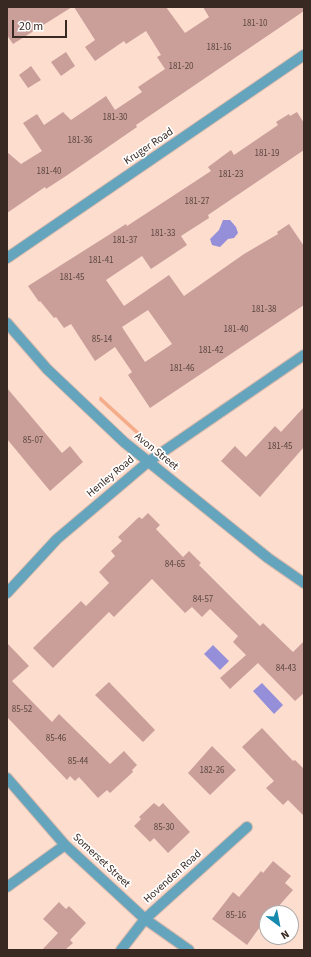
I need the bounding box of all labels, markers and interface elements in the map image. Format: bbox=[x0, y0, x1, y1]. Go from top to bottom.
scale bar bbox=[14, 12, 69, 38]
text: 20 m bbox=[19, 18, 43, 35]
house number: 181-10 bbox=[242, 19, 268, 29]
house number: 181-16 bbox=[206, 43, 232, 53]
house number: 181-20 bbox=[168, 62, 194, 72]
house number: 181-30 bbox=[102, 113, 128, 123]
street label: Kruger Road bbox=[122, 126, 176, 168]
house number: 181-36 bbox=[67, 136, 93, 146]
house number: 181-19 bbox=[254, 149, 280, 159]
house number: 181-40 bbox=[36, 167, 62, 177]
house number: 181-23 bbox=[218, 170, 244, 180]
house number: 181-27 bbox=[184, 197, 210, 207]
house number: 181-33 bbox=[150, 229, 176, 239]
house number: 181-37 bbox=[112, 236, 138, 246]
house number: 181-41 bbox=[88, 256, 114, 266]
house number: 181-45 bbox=[59, 273, 85, 283]
house number: 181-38 bbox=[251, 305, 277, 315]
house number: 181-40 bbox=[223, 325, 249, 335]
house number: 85-14 bbox=[92, 335, 112, 345]
house number: 181-42 bbox=[198, 346, 224, 356]
house number: 181-46 bbox=[169, 364, 195, 374]
street label: Avon Street bbox=[131, 430, 181, 474]
house number: 85-07 bbox=[23, 436, 43, 446]
house number: 181-45 bbox=[267, 442, 293, 452]
street label: Henley Road bbox=[85, 453, 137, 501]
house number: 84-65 bbox=[165, 560, 185, 570]
house number: 84-57 bbox=[193, 595, 213, 605]
house number: 84-43 bbox=[276, 664, 296, 674]
house number: 85-52 bbox=[12, 705, 32, 715]
house number: 85-46 bbox=[46, 734, 66, 744]
house number: 85-44 bbox=[68, 757, 88, 767]
house number: 182-26 bbox=[199, 766, 225, 776]
house number: 85-30 bbox=[154, 823, 174, 833]
street label: Somerset Street bbox=[70, 831, 132, 891]
street label: Hovenden Road bbox=[141, 848, 205, 906]
north arrow bbox=[259, 905, 299, 945]
house number: 85-16 bbox=[226, 911, 246, 921]
text: N bbox=[278, 926, 292, 943]

